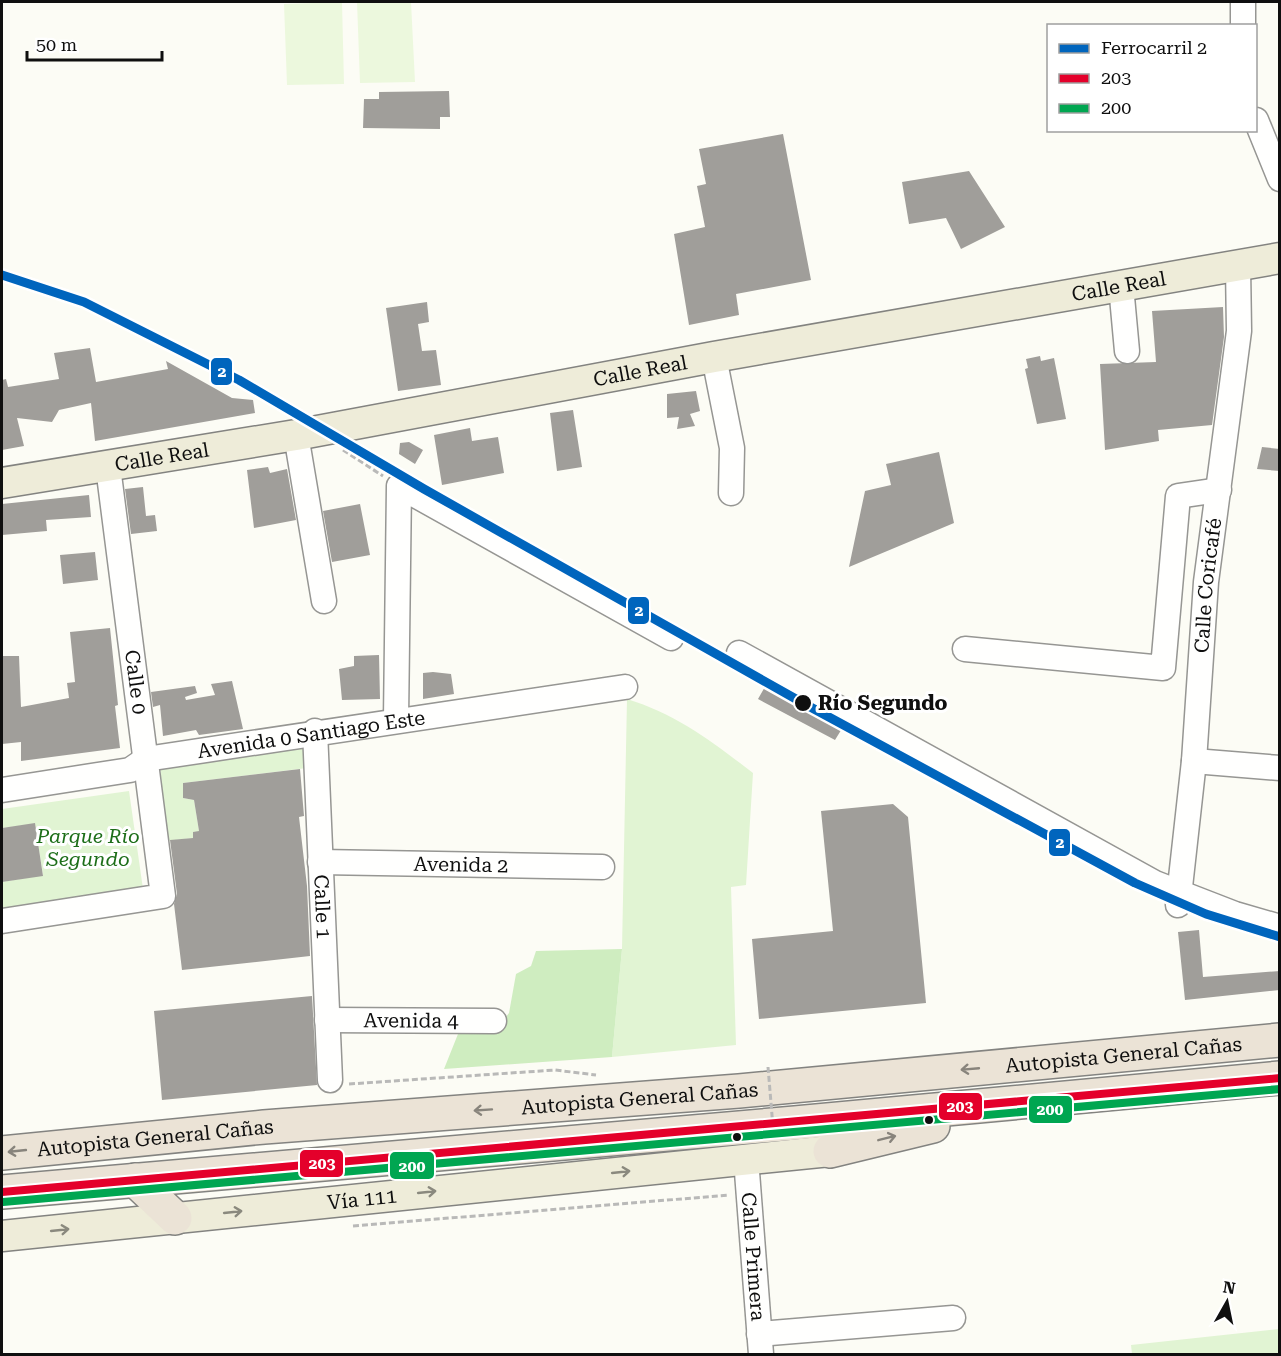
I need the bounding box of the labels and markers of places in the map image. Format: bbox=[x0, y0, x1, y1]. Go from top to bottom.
place label: Río Segundo bbox=[818, 691, 948, 715]
marker: Río Segundo bbox=[793, 693, 813, 713]
unlabelled marker bbox=[923, 1114, 935, 1126]
unlabelled marker bbox=[731, 1131, 743, 1143]

